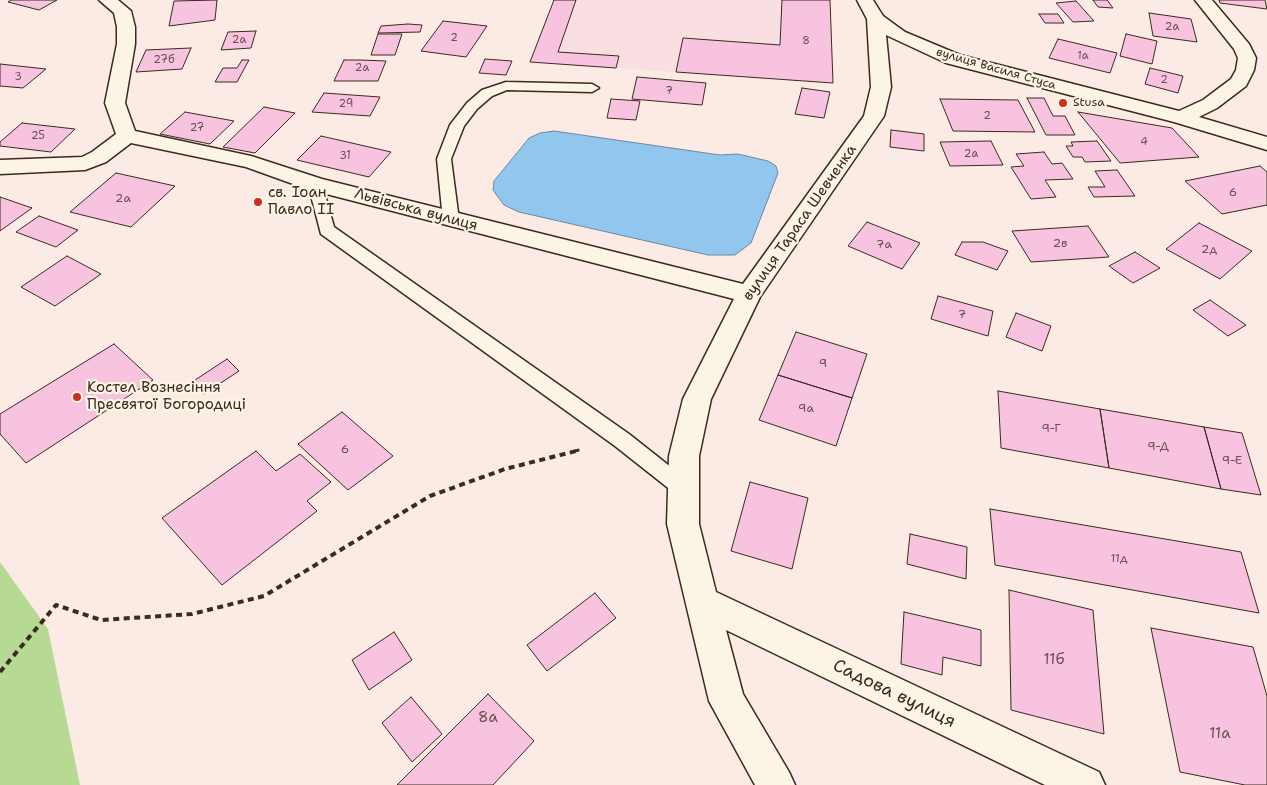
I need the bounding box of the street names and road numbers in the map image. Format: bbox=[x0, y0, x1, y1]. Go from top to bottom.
street label: вулиця Василя Стуса bbox=[934, 45, 1058, 93]
street label: вулиця Тараса Шевченка bbox=[739, 142, 861, 304]
street label: Львівська вулиця bbox=[352, 185, 480, 235]
street label: Садова вулиця bbox=[829, 655, 959, 733]

